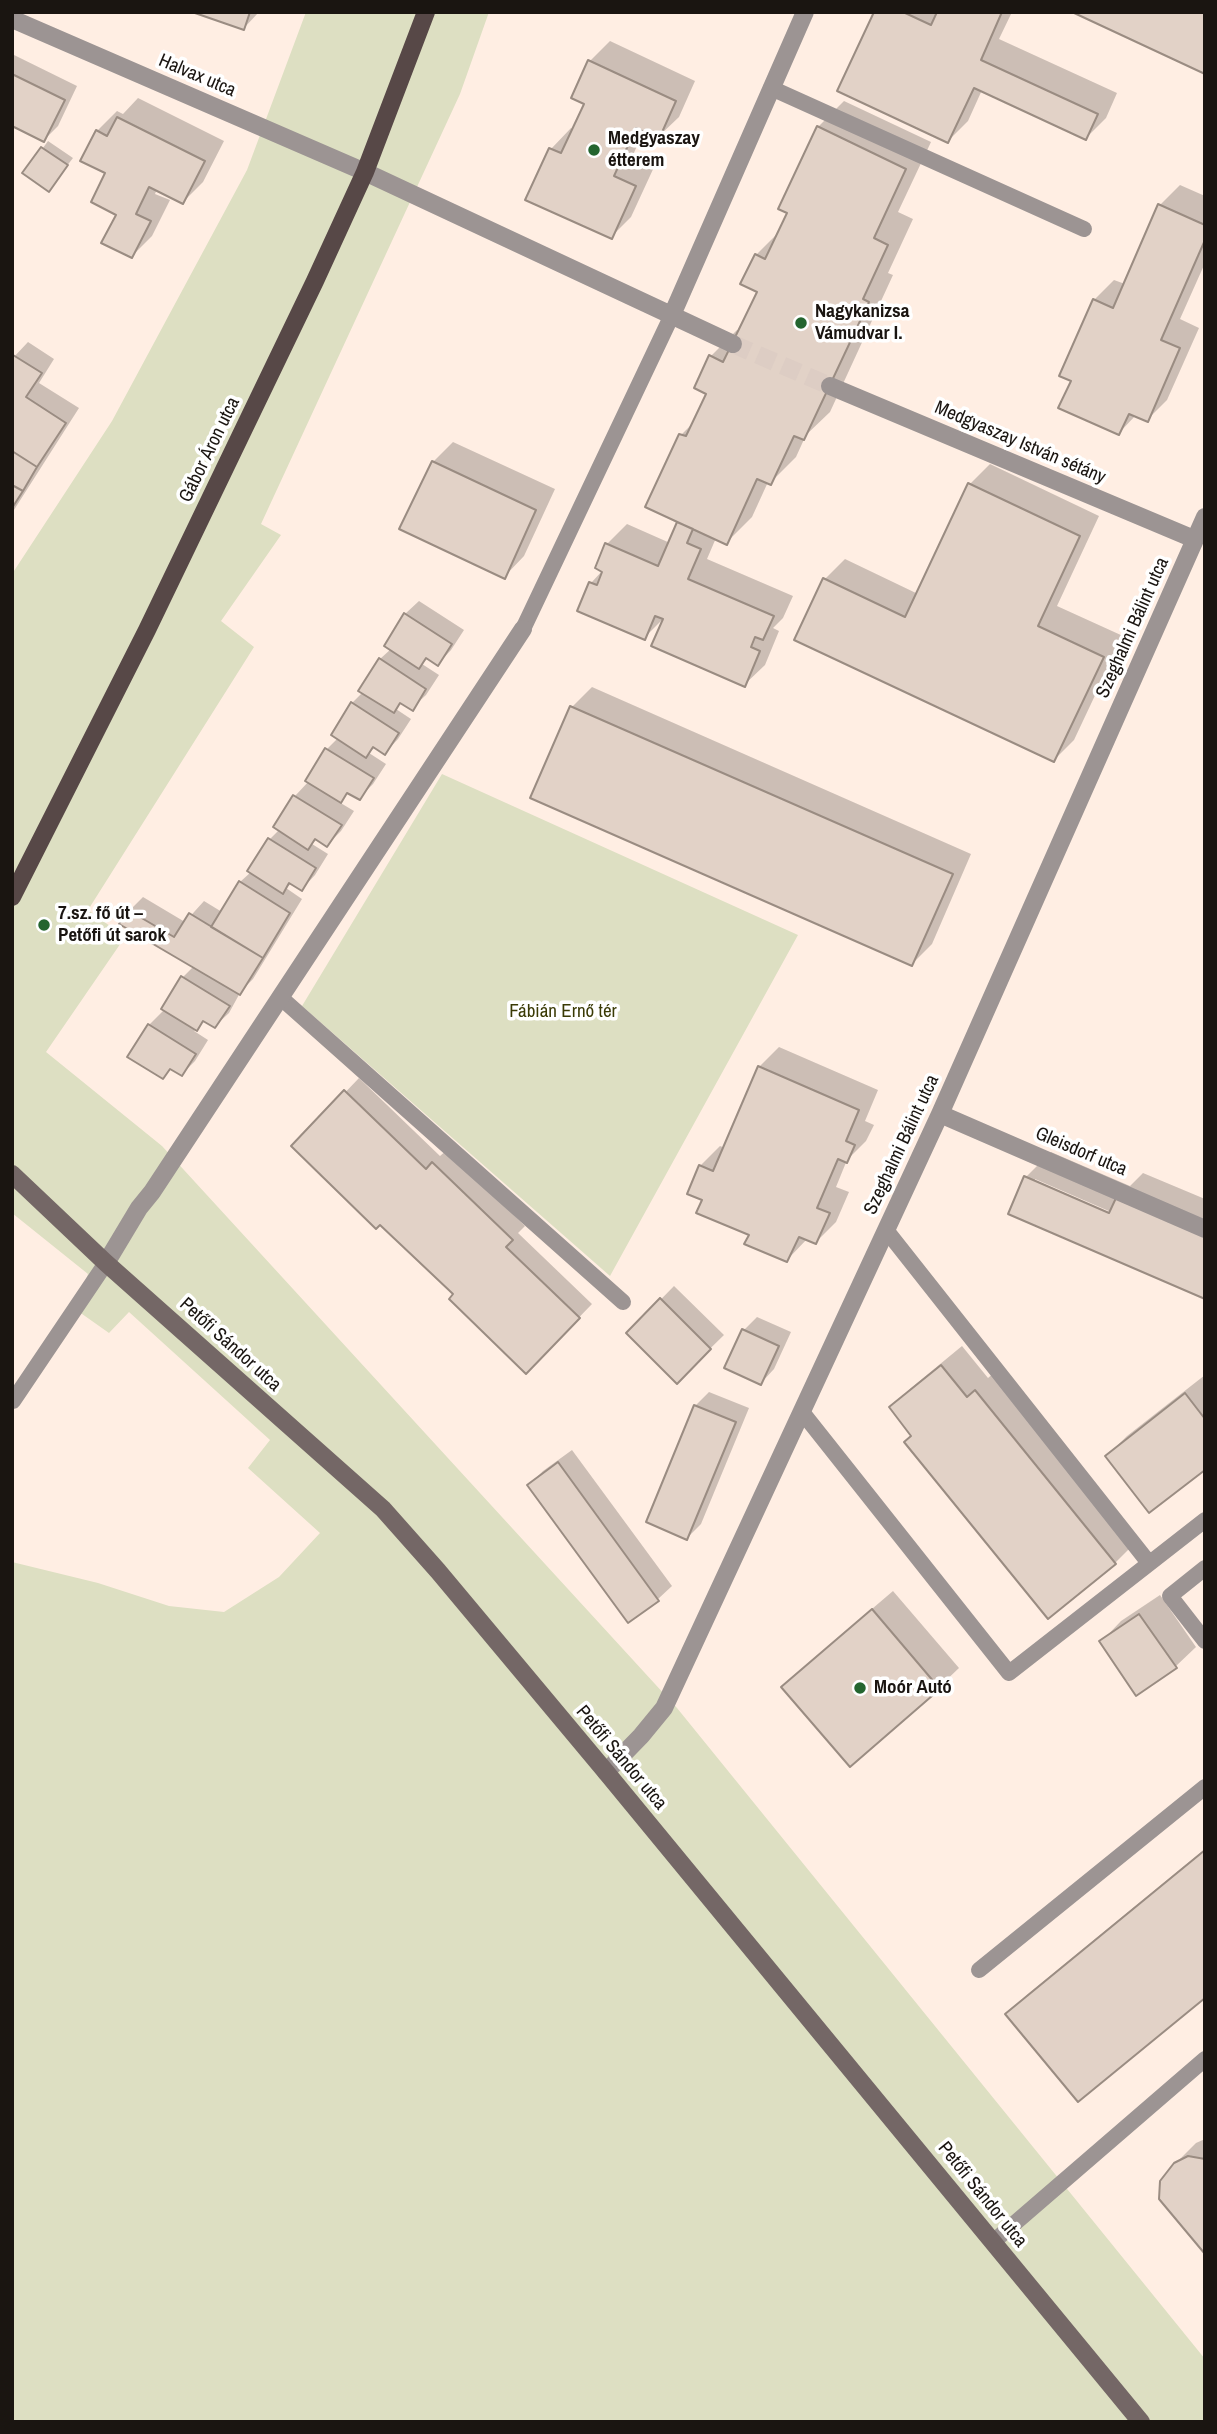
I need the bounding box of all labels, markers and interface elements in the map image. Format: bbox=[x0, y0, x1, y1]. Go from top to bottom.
street label: Halvax utca bbox=[155, 50, 239, 102]
place label: Medgyaszay étterem bbox=[608, 128, 700, 172]
marker: Medgyaszay étterem bbox=[586, 142, 602, 158]
place label: Nagykanizsa Vámudvar I. bbox=[815, 301, 909, 345]
marker: Nagykanizsa Vámudvar I. bbox=[793, 315, 809, 331]
street label: Gábor Áron utca bbox=[175, 394, 245, 506]
street label: Medgyaszay István sétány bbox=[931, 397, 1109, 489]
street label: Szeghalmi Bálint utca bbox=[1092, 554, 1174, 702]
place label: 7.sz. fő út – Petőfi út sarok bbox=[58, 903, 166, 947]
marker: 7.sz. fő út – Petőfi út sarok bbox=[36, 917, 52, 933]
park label: Fábián Ernő tér bbox=[509, 1001, 617, 1023]
street label: Szeghalmi Bálint utca bbox=[860, 1072, 944, 1218]
street label: Gleisdorf utca bbox=[1032, 1123, 1130, 1181]
street label: Petőfi Sándor utca bbox=[174, 1293, 286, 1397]
place label: Moór Autó bbox=[874, 1677, 952, 1699]
marker: Moór Autó bbox=[852, 1680, 868, 1696]
street label: Petőfi Sándor utca bbox=[571, 1701, 671, 1815]
street label: Petőfi Sándor utca bbox=[933, 2138, 1031, 2252]

